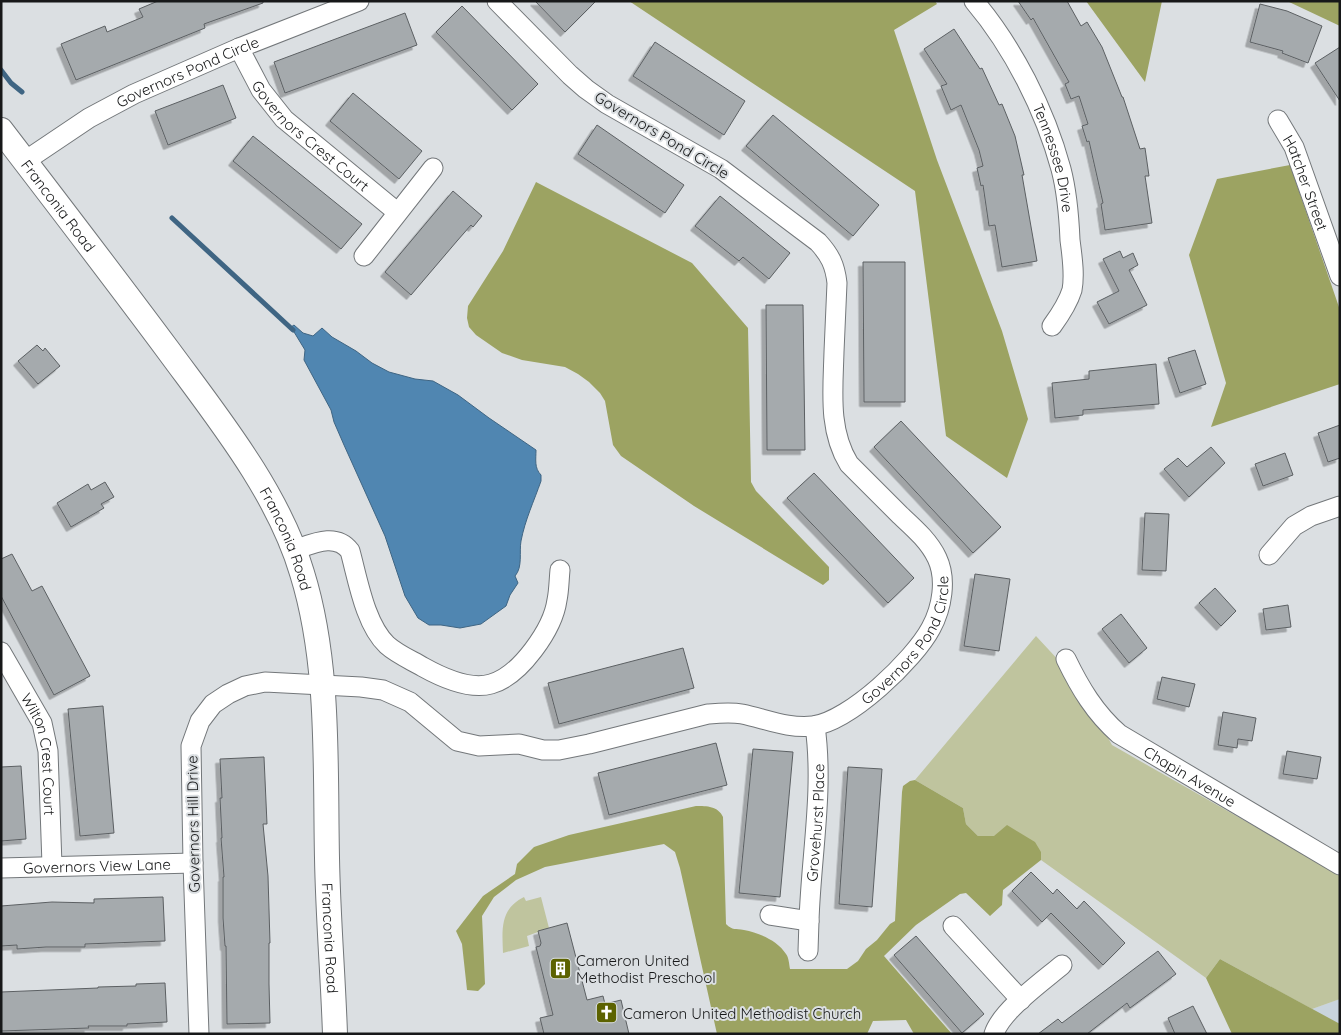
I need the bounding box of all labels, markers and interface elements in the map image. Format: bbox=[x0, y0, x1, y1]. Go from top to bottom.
street label: Governors Pond Circle bbox=[113, 32, 261, 111]
street label: Governors Crest Court bbox=[248, 77, 373, 195]
street label: Governors Pond Circle bbox=[591, 87, 733, 183]
street label: Tennessee Drive bbox=[1029, 100, 1078, 213]
street label: Hatcher Street bbox=[1279, 131, 1332, 233]
street label: Franconia Road bbox=[18, 156, 100, 255]
street label: Franconia Road bbox=[256, 483, 316, 593]
street label: Governors Pond Circle bbox=[857, 575, 952, 708]
street label: Wilton Crest Court bbox=[17, 690, 60, 816]
street label: Chapin Avenue bbox=[1140, 741, 1240, 811]
street label: Governors Hill Drive bbox=[182, 755, 204, 893]
street label: Grovehurst Place bbox=[802, 764, 828, 882]
street label: Governors View Lane bbox=[23, 854, 171, 877]
street label: Franconia Road bbox=[318, 882, 343, 994]
place label: Cameron United Methodist Preschool bbox=[576, 951, 716, 987]
building icon: Cameron United Methodist Preschool bbox=[548, 957, 572, 981]
church icon: Cameron United Methodist Church bbox=[595, 1001, 619, 1025]
place label: Cameron United Methodist Church bbox=[623, 1004, 861, 1023]

